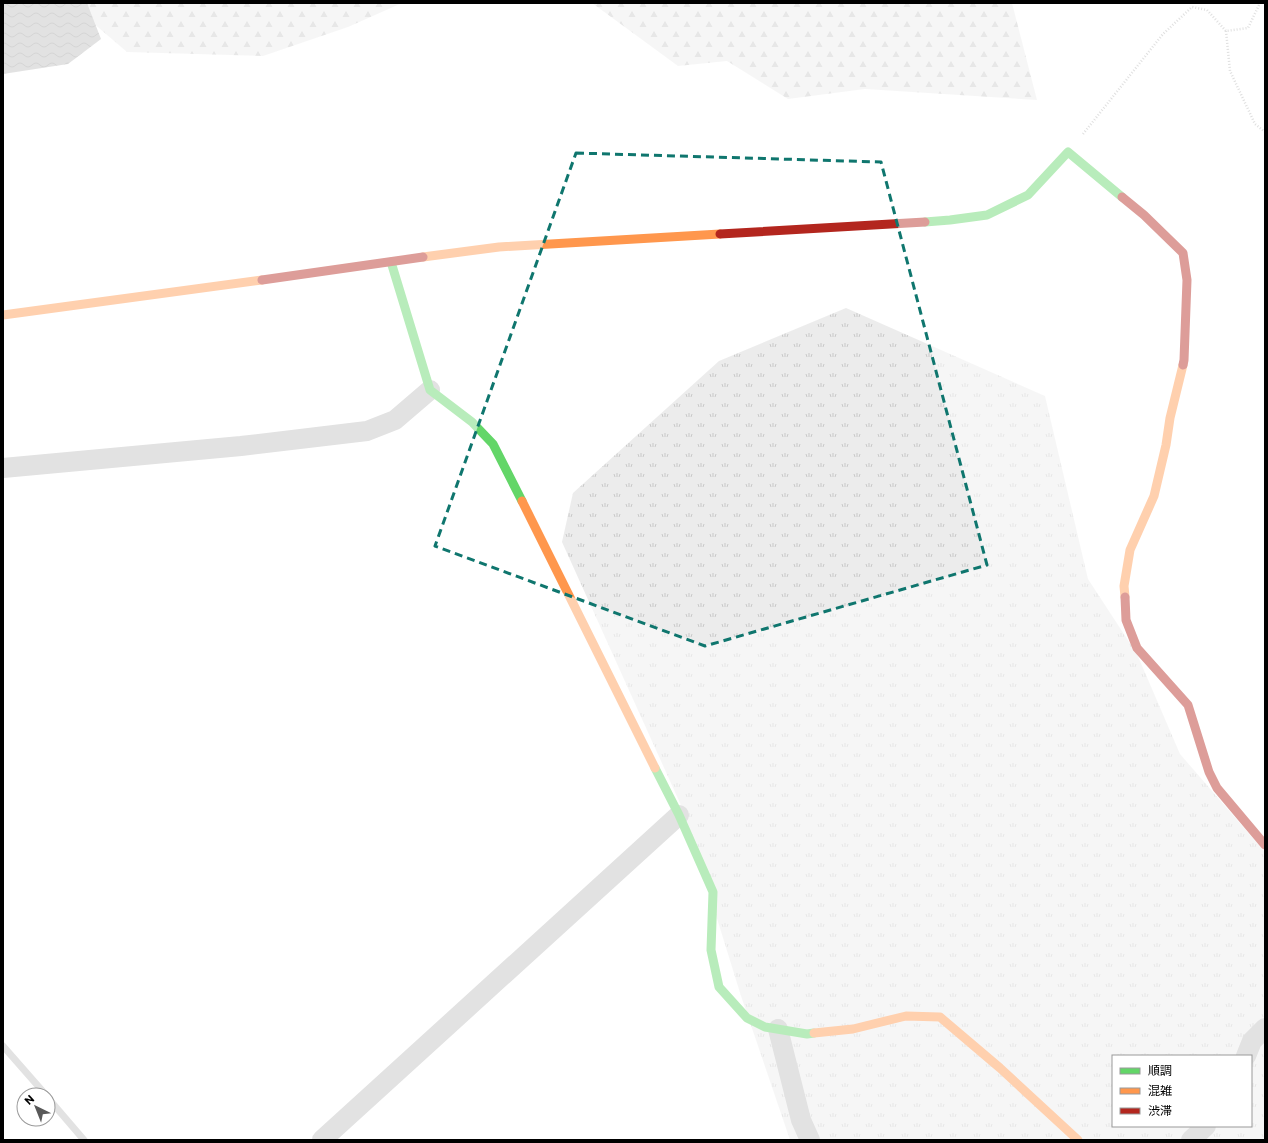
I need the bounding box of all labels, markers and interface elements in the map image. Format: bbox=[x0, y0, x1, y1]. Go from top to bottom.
legend bbox=[1112, 1055, 1252, 1127]
text: 順調 bbox=[1148, 1063, 1172, 1077]
text: 混雑 bbox=[1148, 1083, 1172, 1097]
north arrow bbox=[16, 1087, 56, 1127]
text: N bbox=[21, 1092, 36, 1107]
text: 渋滞 bbox=[1148, 1103, 1172, 1117]

